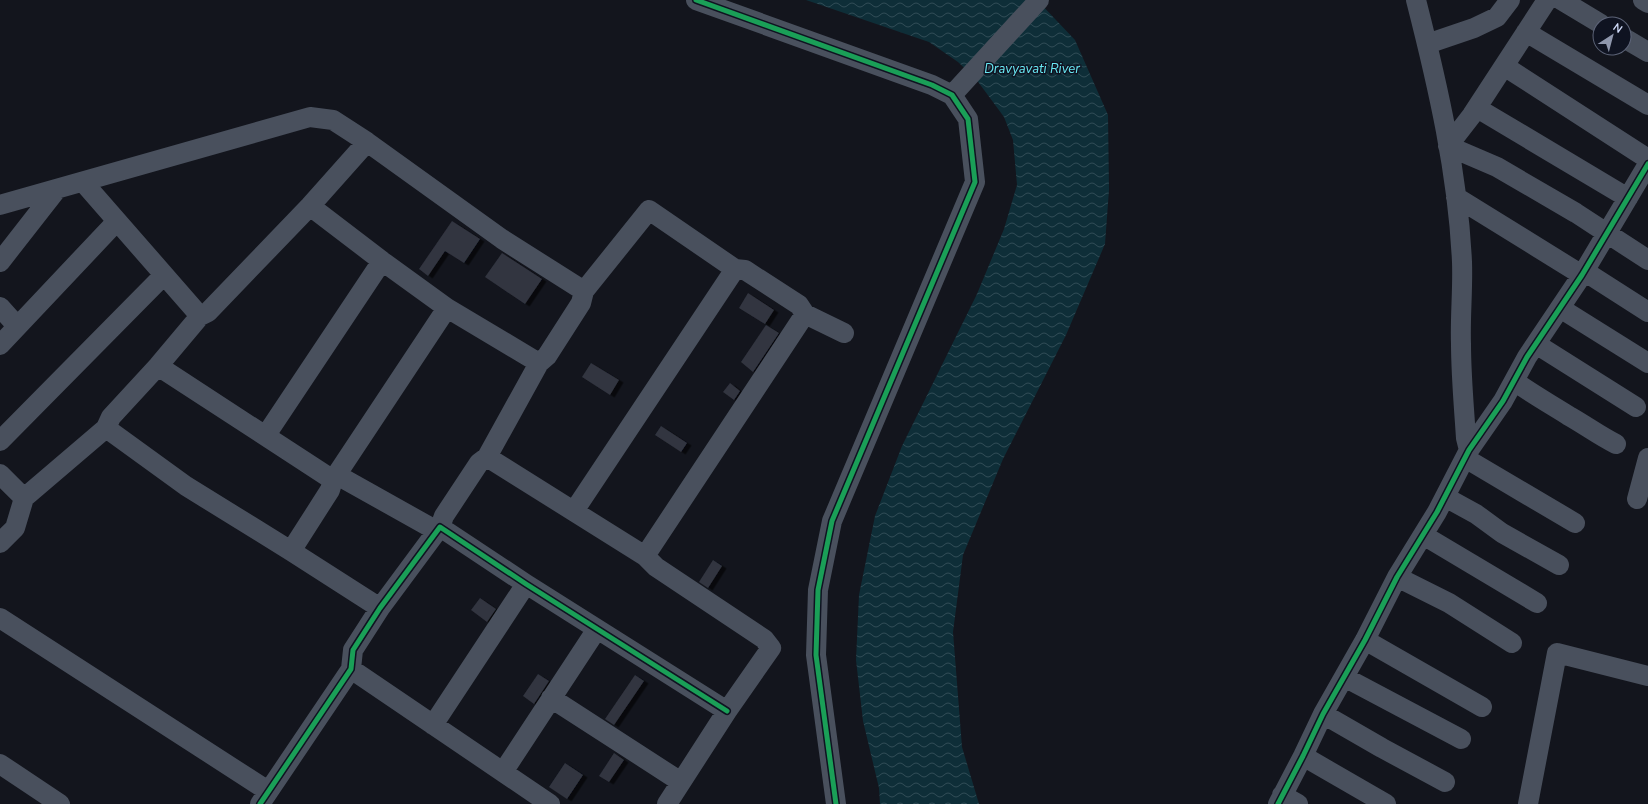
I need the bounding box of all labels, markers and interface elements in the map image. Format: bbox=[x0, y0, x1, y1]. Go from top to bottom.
north arrow bbox=[1592, 16, 1632, 56]
text: N bbox=[1610, 20, 1625, 37]
water label: Dravyavati River bbox=[984, 60, 1080, 78]

